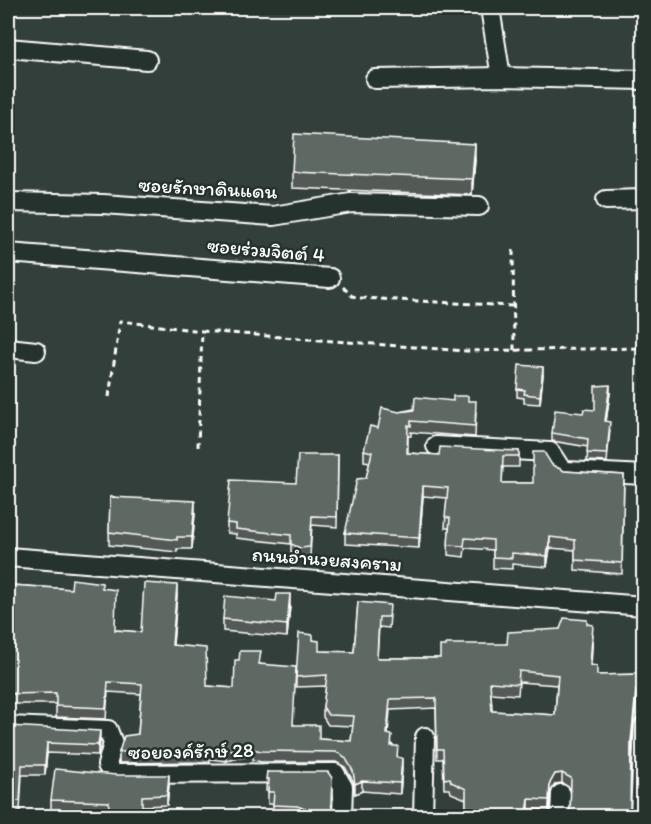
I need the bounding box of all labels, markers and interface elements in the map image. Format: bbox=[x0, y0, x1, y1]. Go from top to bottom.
street label: ซอยรักษาดินแดน bbox=[138, 172, 278, 204]
street label: ซอยร่วมจิตต์ 4 bbox=[206, 233, 326, 267]
street label: ถนนอำนวยสงคราม bbox=[251, 542, 403, 576]
street label: ซอยองค์รักษ์ 28 bbox=[128, 738, 254, 764]

